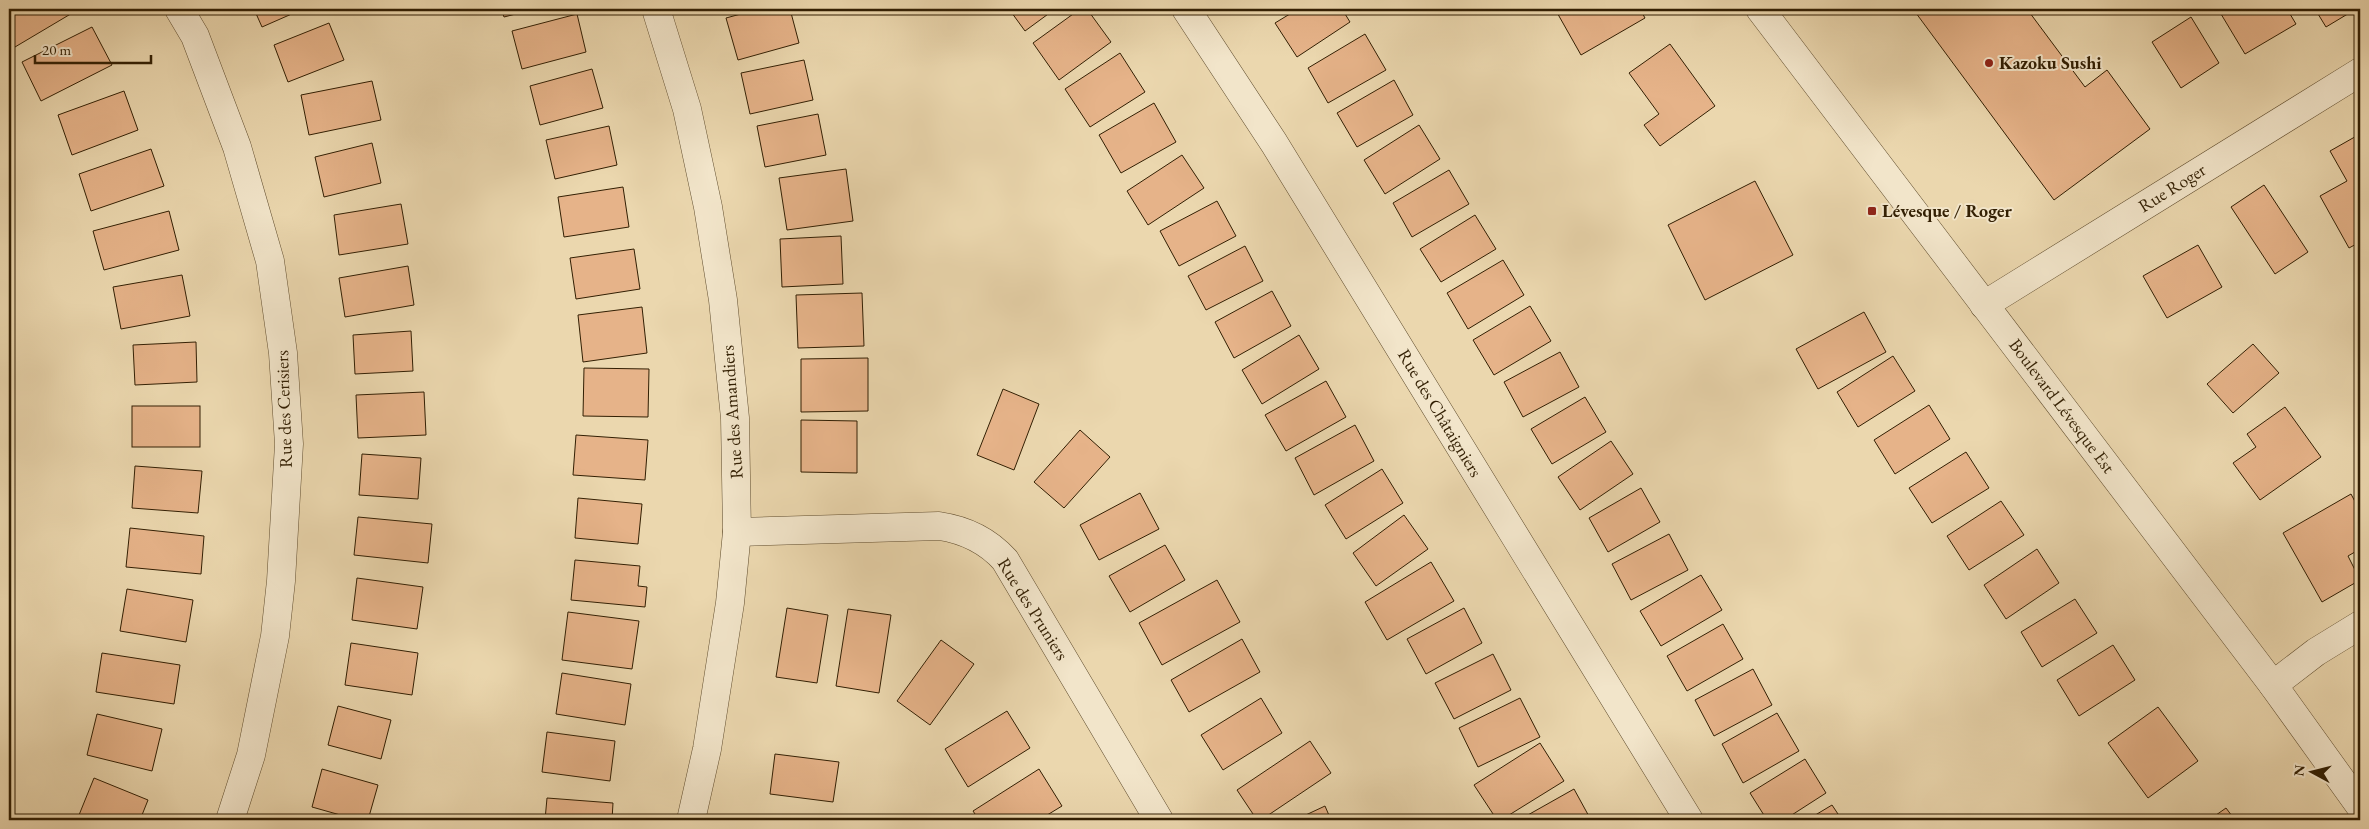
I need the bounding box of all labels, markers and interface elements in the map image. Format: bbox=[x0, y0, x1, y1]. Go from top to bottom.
scale bar bbox=[35, 32, 151, 64]
text: 20 m bbox=[42, 40, 71, 59]
place label: Kazoku Sushi bbox=[1999, 51, 2102, 74]
marker: Kazoku Sushi bbox=[1983, 57, 1995, 69]
street label: Rue Roger bbox=[2134, 158, 2210, 217]
place label: Lévesque / Roger bbox=[1882, 199, 2013, 222]
marker: Lévesque / Roger bbox=[1866, 205, 1878, 217]
street label: Boulevard Lévesque Est bbox=[2004, 334, 2121, 478]
street label: Rue des Amandiers bbox=[715, 344, 748, 480]
street label: Rue des Châtaigniers bbox=[1393, 344, 1488, 481]
street label: Rue des Cerisiers bbox=[270, 350, 297, 468]
street label: Rue des Pruniers bbox=[993, 553, 1074, 664]
north arrow bbox=[2286, 746, 2336, 796]
text: N bbox=[2289, 763, 2309, 777]

